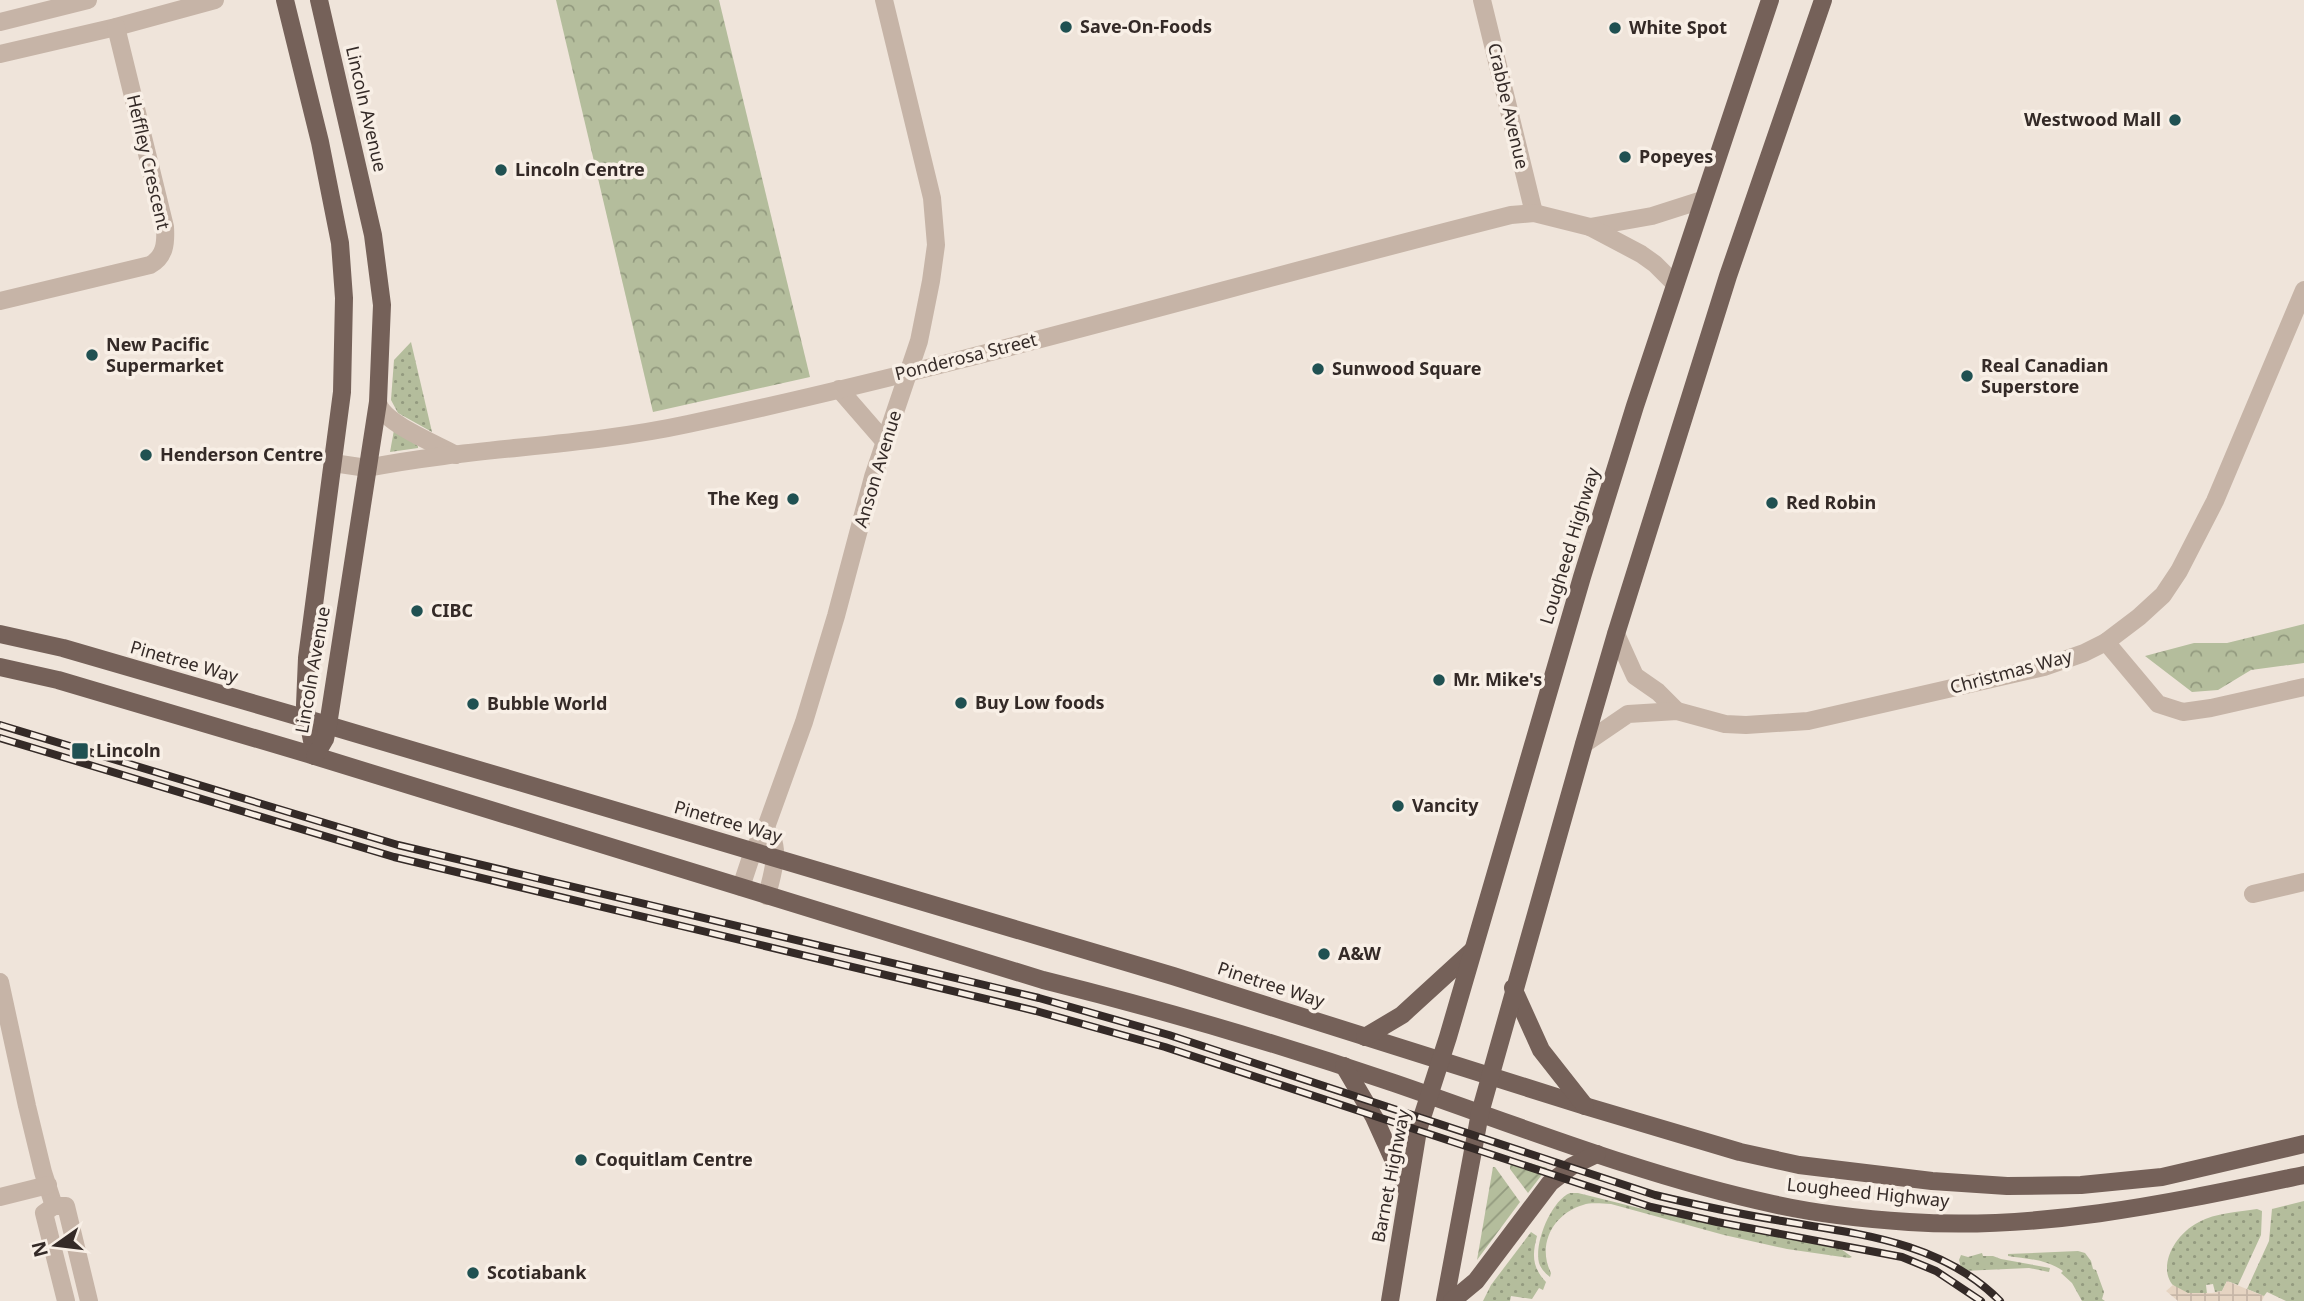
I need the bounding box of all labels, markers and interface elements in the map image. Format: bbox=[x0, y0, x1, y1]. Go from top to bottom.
place label: Save-On-Foods bbox=[1080, 14, 1212, 38]
place label: White Spot bbox=[1629, 15, 1727, 39]
marker: Save-On-Foods bbox=[1058, 19, 1074, 35]
marker: White Spot bbox=[1607, 20, 1623, 36]
street label: Crabbe Avenue bbox=[1483, 40, 1535, 171]
street label: Lincoln Avenue bbox=[341, 44, 393, 174]
street label: Heffley Crescent bbox=[122, 92, 176, 232]
place label: Westwood Mall bbox=[2024, 107, 2161, 131]
marker: Westwood Mall bbox=[2167, 112, 2183, 128]
place label: Popeyes bbox=[1639, 144, 1713, 168]
marker: Popeyes bbox=[1617, 149, 1633, 165]
place label: Lincoln Centre bbox=[515, 157, 645, 181]
marker: Lincoln Centre bbox=[493, 162, 509, 178]
street label: Ponderosa Street bbox=[892, 327, 1040, 385]
place label: New Pacific Supermarket bbox=[106, 332, 224, 377]
marker: New Pacific Supermarket bbox=[84, 347, 100, 363]
place label: Real Canadian Superstore bbox=[1981, 353, 2108, 398]
place label: Sunwood Square bbox=[1332, 356, 1482, 380]
marker: Sunwood Square bbox=[1310, 361, 1326, 377]
marker: Real Canadian Superstore bbox=[1959, 368, 1975, 384]
street label: Anson Avenue bbox=[848, 407, 906, 530]
place label: Henderson Centre bbox=[160, 442, 323, 466]
marker: Henderson Centre bbox=[138, 447, 154, 463]
street label: Lougheed Highway bbox=[1534, 463, 1605, 627]
place label: The Keg bbox=[707, 486, 779, 510]
place label: Red Robin bbox=[1786, 490, 1876, 514]
marker: The Keg bbox=[785, 491, 801, 507]
marker: Red Robin bbox=[1764, 495, 1780, 511]
place label: CIBC bbox=[431, 598, 473, 622]
marker: CIBC bbox=[409, 603, 425, 619]
street label: Lincoln Avenue bbox=[289, 605, 335, 735]
street label: Pinetree Way bbox=[128, 634, 242, 688]
street label: Christmas Way bbox=[1947, 643, 2075, 699]
place label: Mr. Mike's bbox=[1453, 667, 1542, 691]
marker: Mr. Mike's bbox=[1431, 672, 1447, 688]
place label: Buy Low foods bbox=[975, 690, 1105, 714]
place label: Bubble World bbox=[487, 691, 607, 715]
marker: Buy Low foods bbox=[953, 695, 969, 711]
marker: Bubble World bbox=[465, 696, 481, 712]
place label: Lincoln bbox=[96, 738, 161, 762]
marker: Lincoln bbox=[70, 741, 90, 761]
place label: Vancity bbox=[1412, 793, 1479, 817]
street label: Pinetree Way bbox=[672, 794, 786, 848]
marker: Vancity bbox=[1390, 798, 1406, 814]
place label: A&W bbox=[1338, 941, 1382, 965]
marker: A&W bbox=[1316, 946, 1332, 962]
street label: Pinetree Way bbox=[1215, 955, 1329, 1013]
street label: Barnet Highway bbox=[1365, 1106, 1415, 1245]
place label: Coquitlam Centre bbox=[595, 1147, 753, 1171]
marker: Coquitlam Centre bbox=[573, 1152, 589, 1168]
street label: Lougheed Highway bbox=[1786, 1172, 1951, 1213]
north arrow bbox=[21, 1210, 91, 1280]
text: N bbox=[25, 1238, 54, 1260]
place label: Scotiabank bbox=[487, 1260, 587, 1284]
marker: Scotiabank bbox=[465, 1265, 481, 1281]

